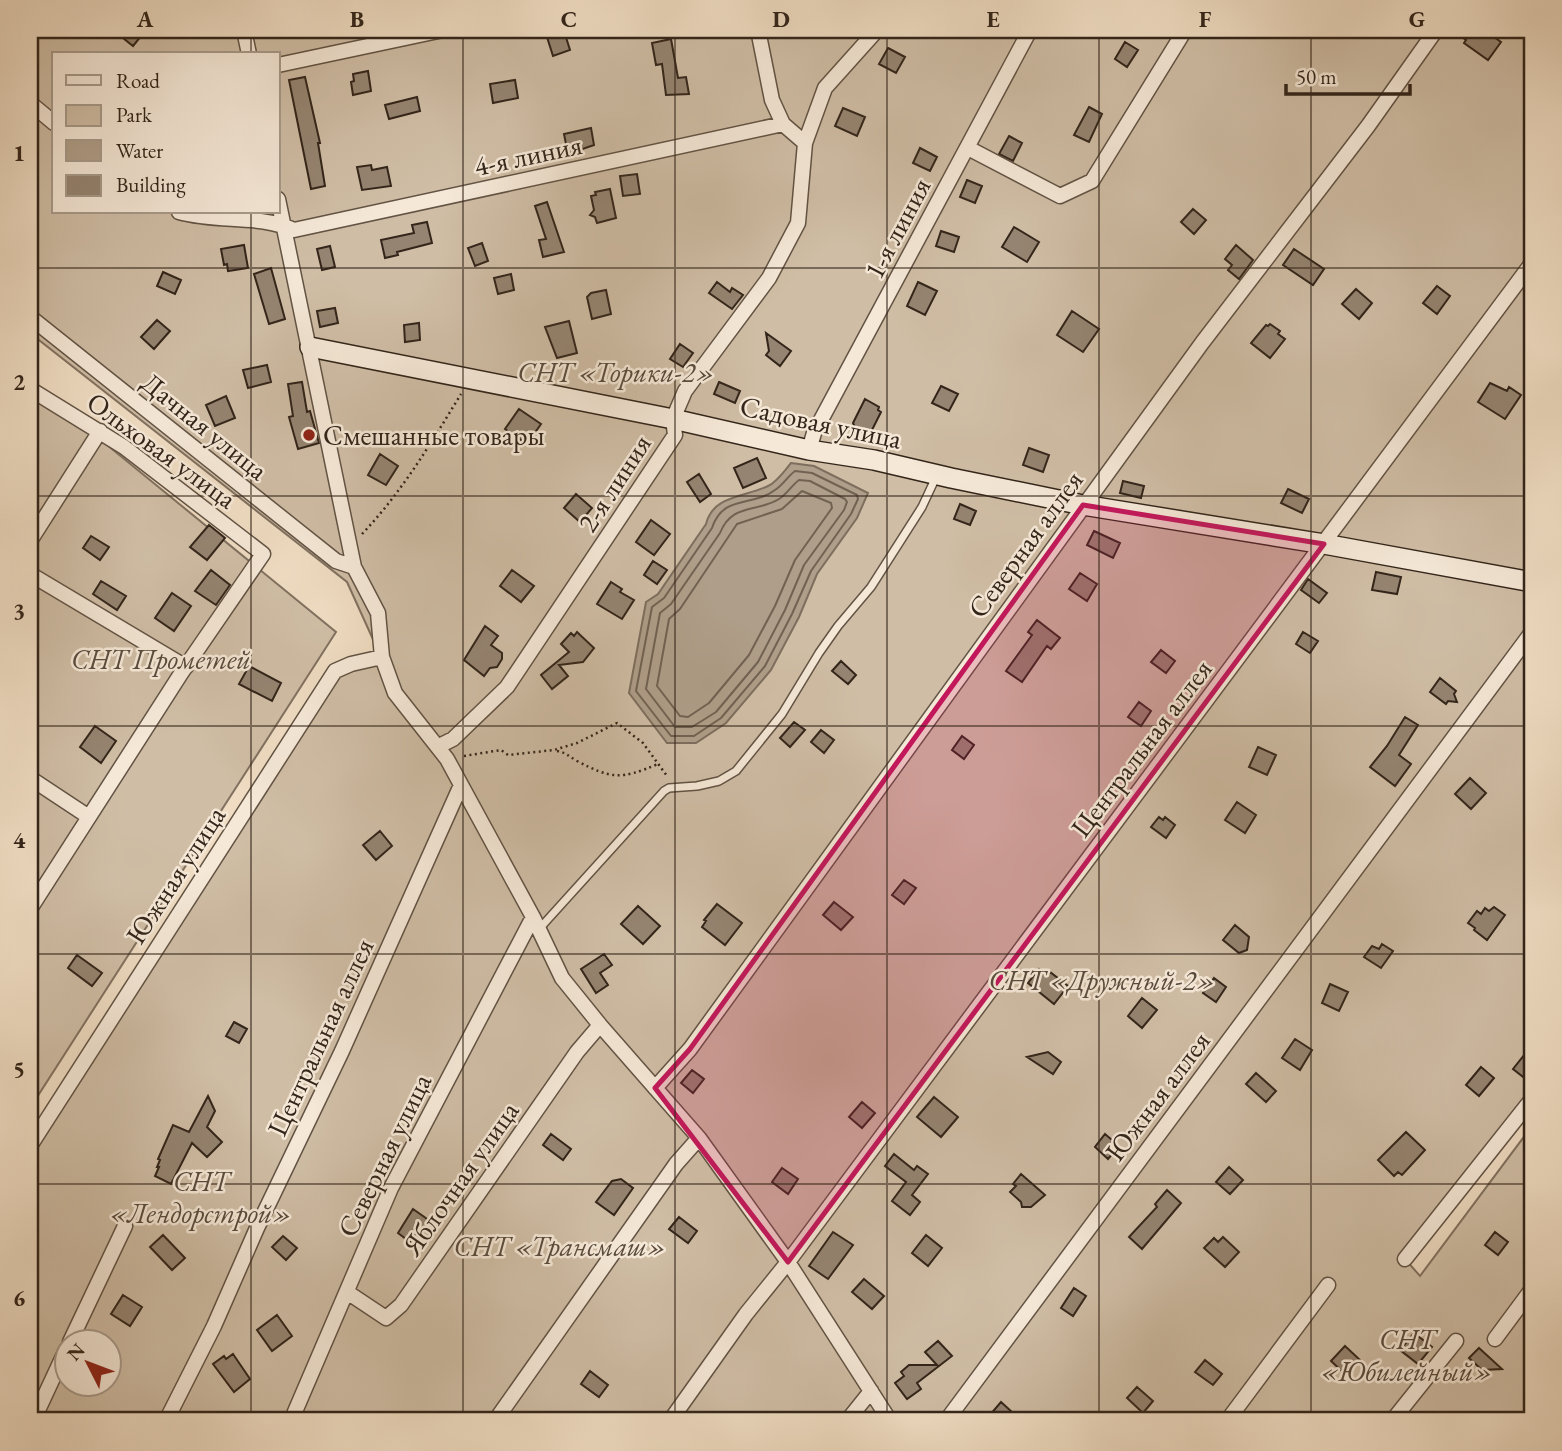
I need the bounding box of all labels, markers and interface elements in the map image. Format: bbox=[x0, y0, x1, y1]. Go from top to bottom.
text: A bbox=[136, 4, 154, 34]
text: B bbox=[350, 4, 364, 34]
text: C bbox=[561, 4, 577, 34]
text: D bbox=[772, 4, 790, 34]
text: E bbox=[986, 4, 1000, 34]
text: F bbox=[1199, 4, 1212, 34]
text: G bbox=[1409, 4, 1425, 34]
legend bbox=[52, 52, 280, 214]
scale bar bbox=[1286, 52, 1410, 96]
text: 50 m bbox=[1296, 63, 1337, 90]
text: Road bbox=[116, 67, 160, 94]
text: Park bbox=[116, 101, 153, 128]
street label: 4-я линия bbox=[471, 126, 585, 184]
text: Water bbox=[116, 137, 163, 164]
text: 1 bbox=[13, 138, 25, 168]
text: Building bbox=[116, 171, 186, 198]
street label: 1-я линия bbox=[855, 171, 939, 285]
park label: СНТ «Торики-2» bbox=[517, 354, 715, 390]
street label: Дачная улица bbox=[135, 364, 276, 488]
text: 2 bbox=[13, 367, 25, 397]
street label: Ольховая улица bbox=[80, 384, 245, 517]
street label: Садовая улица bbox=[737, 387, 906, 457]
place label: Смешанные товары bbox=[323, 417, 545, 453]
marker: Смешанные товары bbox=[301, 427, 317, 443]
street label: 2-я линия bbox=[569, 427, 659, 539]
street label: Северная аллея bbox=[959, 463, 1091, 625]
text: 3 bbox=[13, 596, 25, 626]
park label: СНТ Прометей bbox=[71, 641, 251, 677]
street label: Центральная аллея bbox=[1062, 652, 1220, 844]
street label: Южная улица bbox=[117, 798, 233, 951]
text: 4 bbox=[13, 825, 26, 855]
street label: Центральная аллея bbox=[259, 933, 381, 1141]
park label: СНТ «Дружный-2» bbox=[989, 962, 1216, 998]
street label: Южная аллея bbox=[1096, 1024, 1218, 1168]
text: 5 bbox=[13, 1054, 25, 1084]
street label: Северная улица bbox=[329, 1067, 439, 1243]
street label: Яблочная улица bbox=[393, 1093, 527, 1263]
park label: СНТ «Лендорстрой» bbox=[110, 1163, 292, 1231]
park label: СНТ «Трансмаш» bbox=[454, 1228, 666, 1264]
text: 6 bbox=[13, 1283, 25, 1313]
park label: СНТ «Юбилейный» bbox=[1321, 1321, 1493, 1389]
north arrow bbox=[52, 1328, 122, 1398]
text: N bbox=[61, 1337, 91, 1366]

